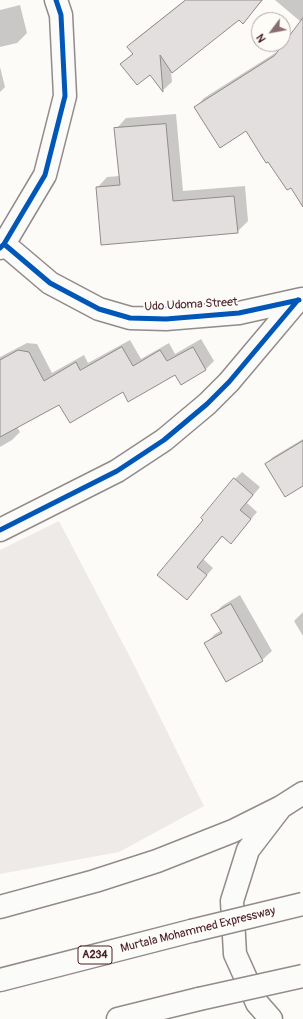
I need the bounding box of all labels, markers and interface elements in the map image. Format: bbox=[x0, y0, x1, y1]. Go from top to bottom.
north arrow bbox=[251, 12, 291, 52]
text: N bbox=[254, 31, 269, 45]
street label: Udo Udoma Street bbox=[144, 295, 238, 315]
street label: Murtala Mohammed Expressway bbox=[119, 904, 277, 956]
road number: A234 bbox=[78, 946, 112, 964]

